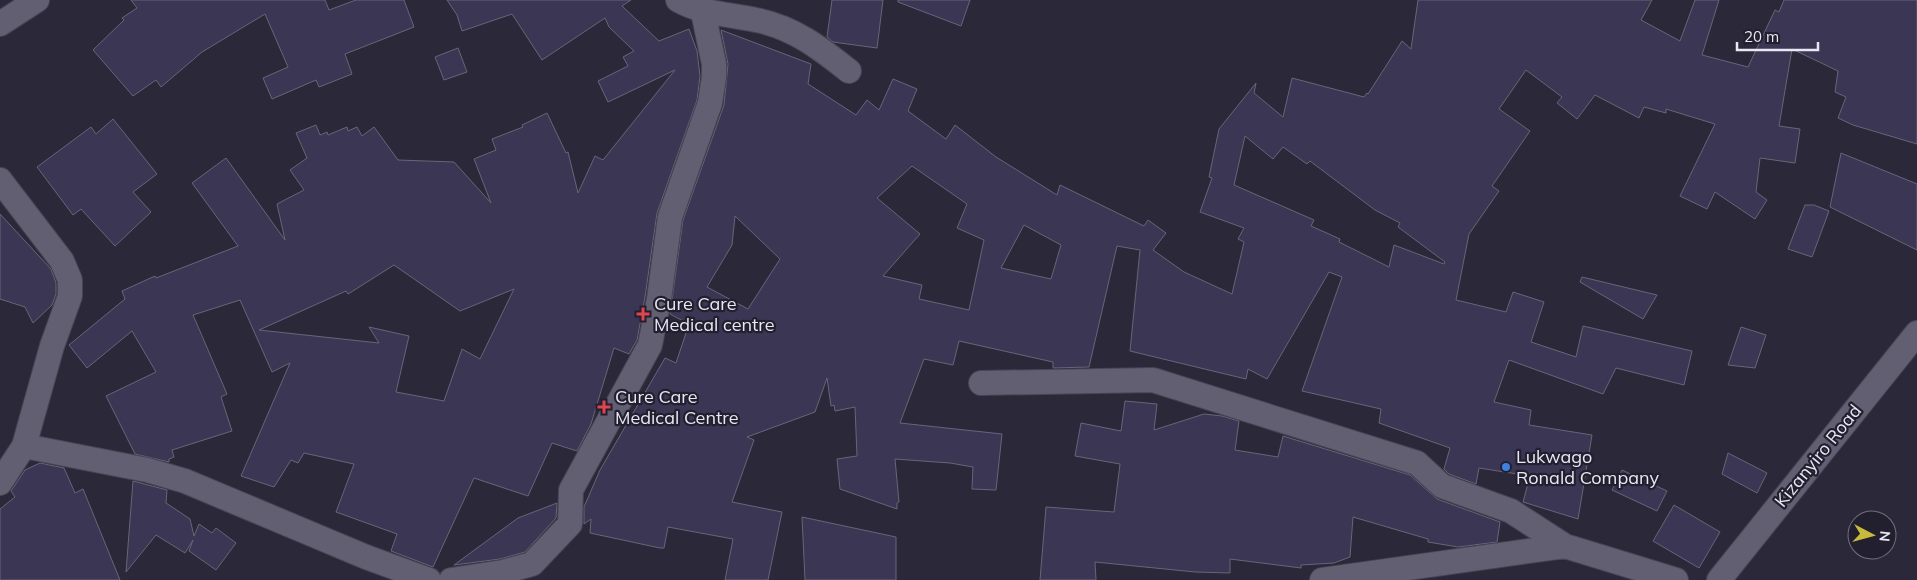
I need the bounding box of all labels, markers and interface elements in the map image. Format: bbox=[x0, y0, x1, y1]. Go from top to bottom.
scale bar bbox=[1737, 20, 1818, 52]
text: 20 m bbox=[1744, 27, 1779, 46]
place label: Cure Care Medical centre bbox=[654, 292, 775, 336]
marker: Cure Care Medical centre bbox=[636, 307, 650, 321]
place label: Cure Care Medical Centre bbox=[615, 385, 738, 429]
marker: Cure Care Medical Centre bbox=[597, 400, 611, 414]
street label: Kizanyiro Road bbox=[1769, 400, 1866, 512]
place label: Lukwago Ronald Company bbox=[1516, 445, 1659, 489]
marker: Lukwago Ronald Company bbox=[1500, 461, 1512, 473]
north arrow bbox=[1847, 510, 1897, 560]
text: N bbox=[1875, 530, 1894, 543]

